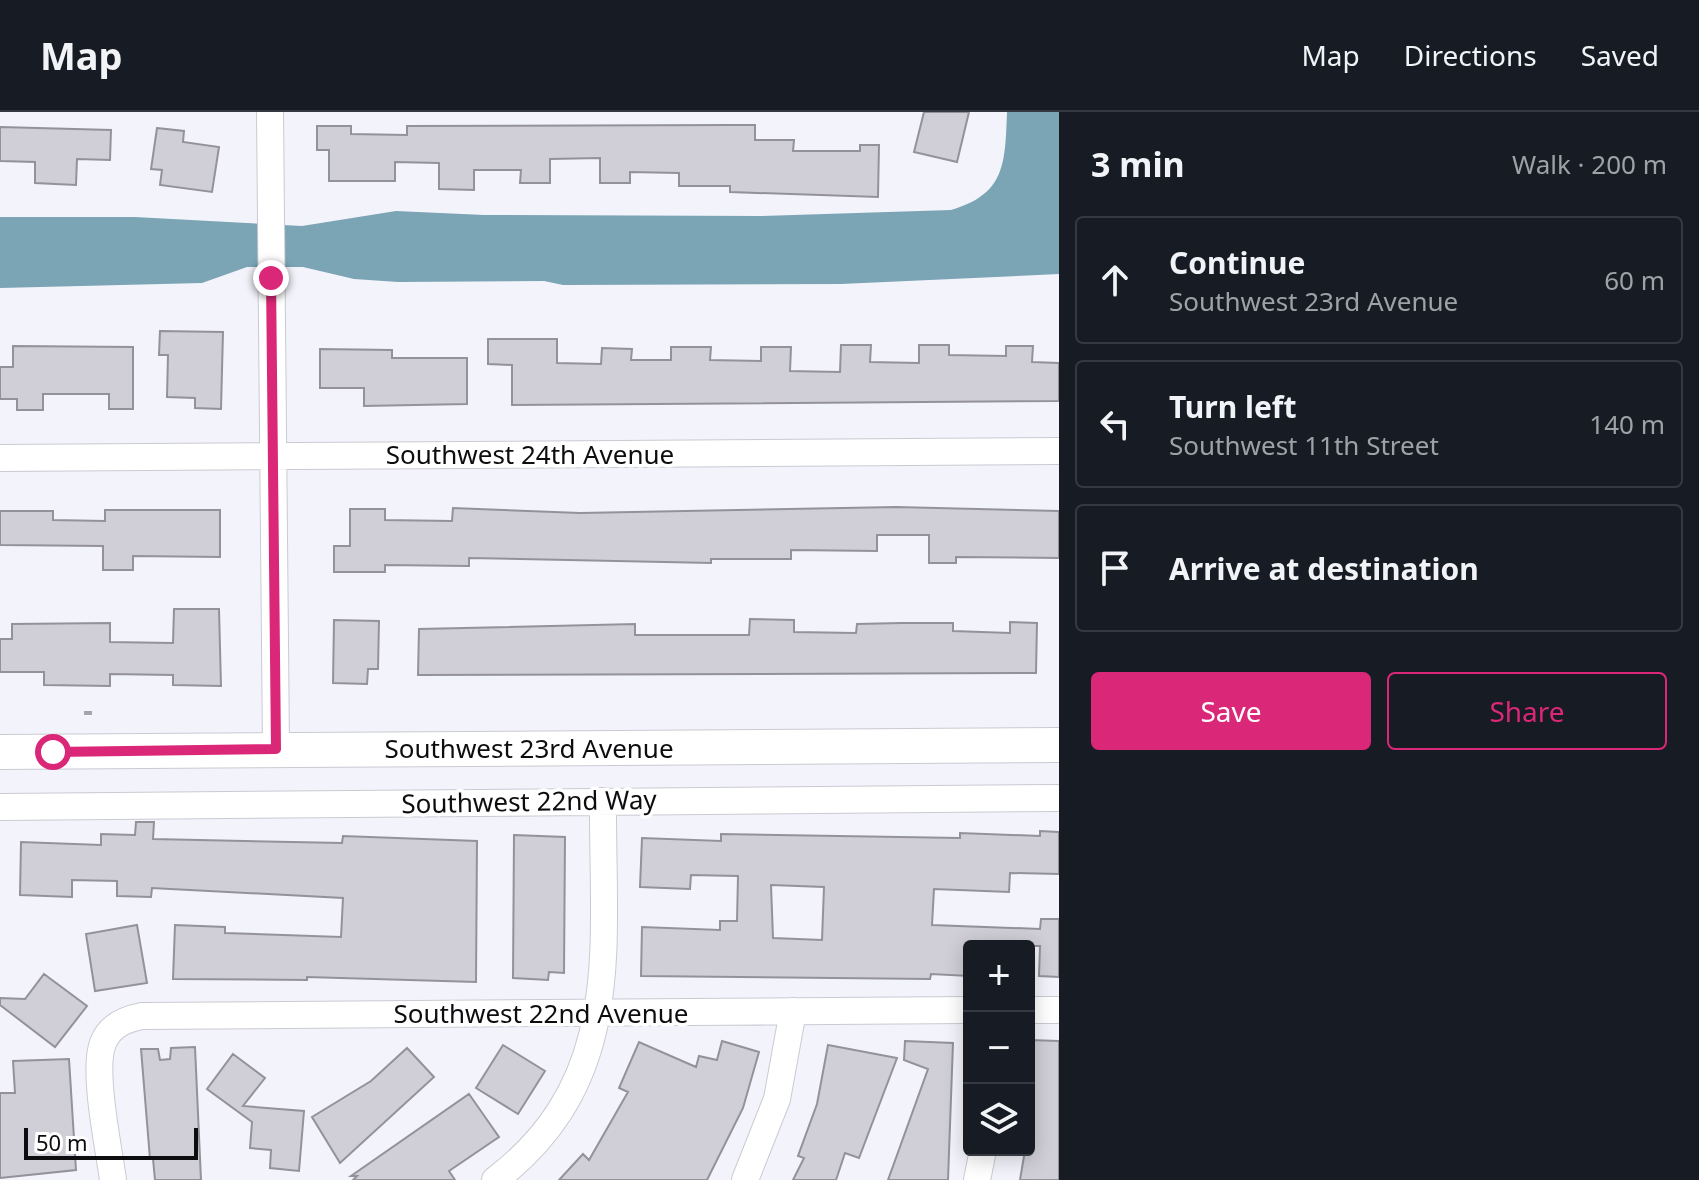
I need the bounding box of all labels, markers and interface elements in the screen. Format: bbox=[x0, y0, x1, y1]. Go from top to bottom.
text: Map bbox=[40, 29, 123, 81]
text: Map bbox=[1301, 36, 1360, 74]
text: Directions bbox=[1404, 36, 1537, 74]
text: Saved bbox=[1581, 36, 1659, 74]
text: 3 min bbox=[1091, 141, 1185, 187]
text: Walk · 200 m bbox=[1512, 146, 1667, 182]
text: Continue bbox=[1169, 242, 1305, 283]
icon: ahead bbox=[1093, 258, 1137, 302]
route end bbox=[253, 260, 289, 296]
text: 60 m bbox=[1604, 262, 1665, 298]
text: Southwest 23rd Avenue bbox=[1169, 283, 1458, 319]
text: Turn left bbox=[1169, 386, 1297, 427]
icon: left bbox=[1093, 402, 1137, 446]
text: 140 m bbox=[1589, 406, 1665, 442]
text: Southwest 11th Street bbox=[1169, 427, 1439, 463]
street label: Southwest 24th Avenue bbox=[386, 436, 674, 472]
icon: arrive bbox=[1093, 546, 1137, 590]
text: Arrive at destination bbox=[1169, 548, 1479, 589]
button: Save bbox=[1091, 672, 1371, 750]
button: Share bbox=[1387, 672, 1667, 750]
street label: Southwest 23rd Avenue bbox=[384, 730, 674, 766]
route start bbox=[35, 734, 71, 770]
street label: Southwest 22nd Way bbox=[401, 781, 658, 821]
map controls bbox=[963, 940, 1035, 1156]
button: + bbox=[963, 940, 1035, 1012]
street label: Southwest 22nd Avenue bbox=[393, 995, 689, 1031]
button: − bbox=[963, 1012, 1035, 1084]
button: layers bbox=[963, 1084, 1035, 1156]
scale bar bbox=[24, 1124, 198, 1160]
text: 50 m bbox=[36, 1127, 87, 1157]

